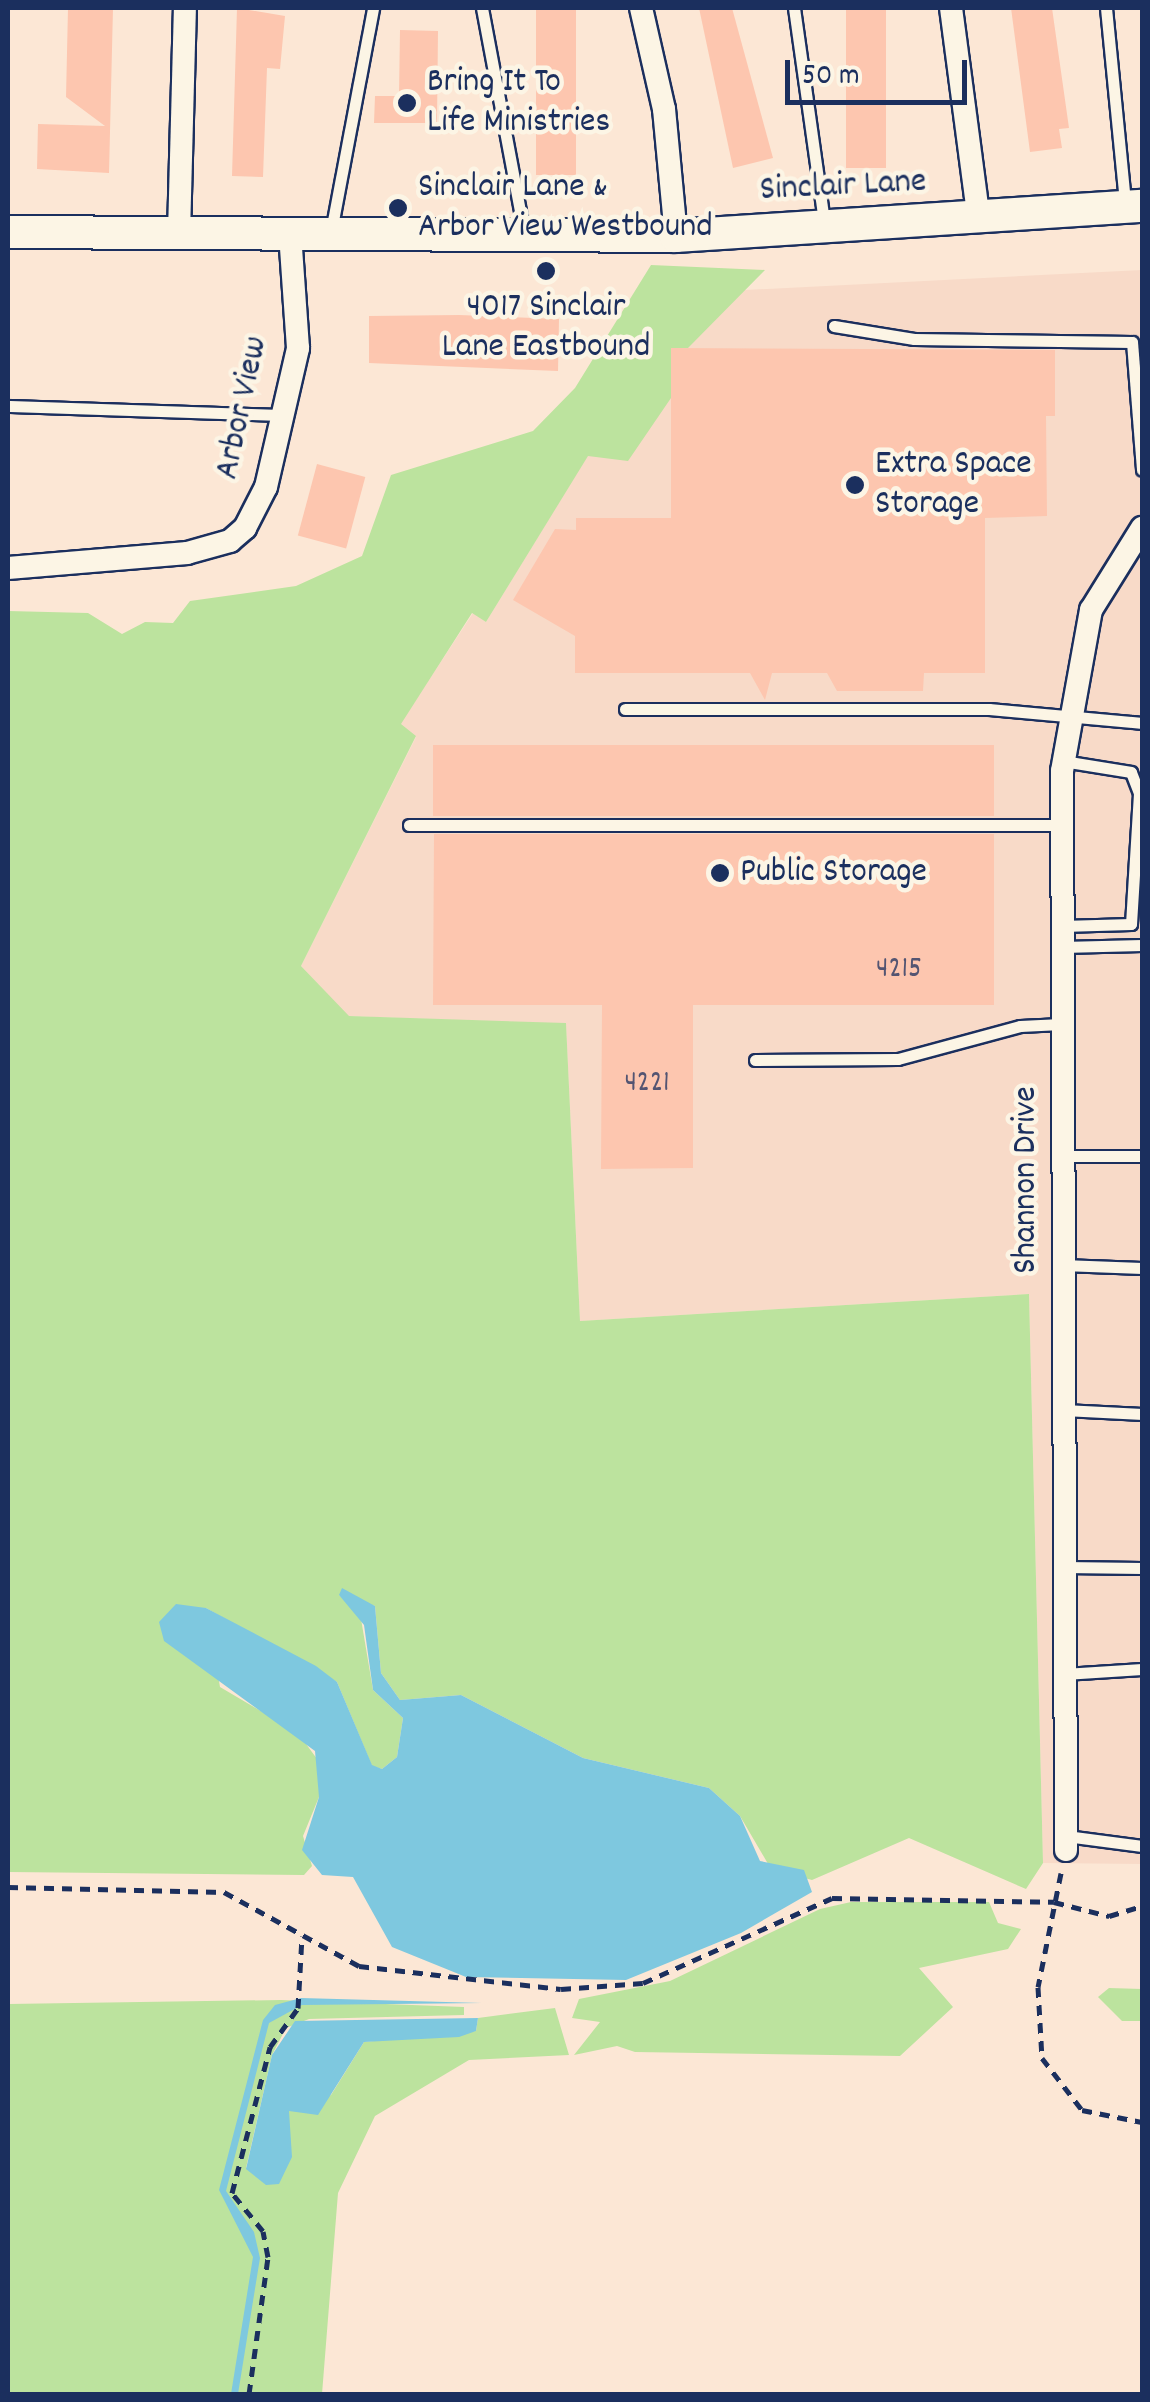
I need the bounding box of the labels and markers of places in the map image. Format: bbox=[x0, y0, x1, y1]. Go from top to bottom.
place label: Bring It To Life Ministries bbox=[427, 62, 610, 144]
marker: Bring It To Life Ministries bbox=[396, 92, 418, 114]
place label: Sinclair Lane & Arbor View Westbound bbox=[418, 167, 713, 249]
marker: Sinclair Lane & Arbor View Westbound bbox=[387, 197, 409, 219]
marker: 4017 Sinclair Lane Eastbound bbox=[535, 260, 557, 282]
place label: 4017 Sinclair Lane Eastbound bbox=[442, 287, 650, 369]
place label: Extra Space Storage bbox=[875, 444, 1032, 526]
marker: Extra Space Storage bbox=[844, 474, 866, 496]
place label: Public Storage bbox=[740, 852, 927, 894]
marker: Public Storage bbox=[709, 862, 731, 884]

